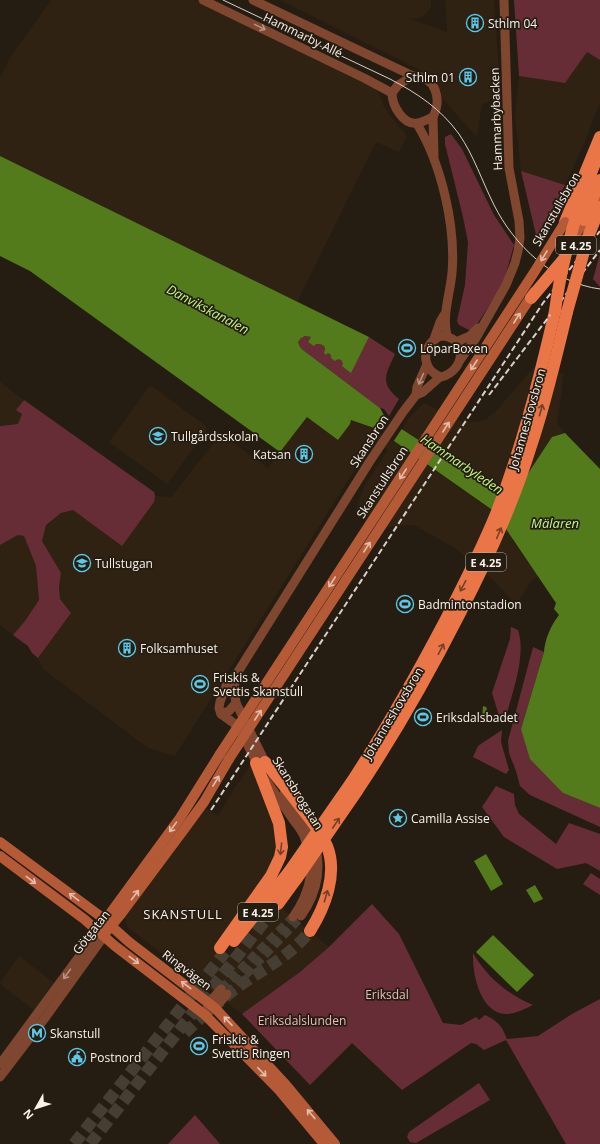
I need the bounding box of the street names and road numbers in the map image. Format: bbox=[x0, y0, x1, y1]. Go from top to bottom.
street label: Hammarby Allé bbox=[261, 8, 346, 62]
street label: Hammarbybacken bbox=[486, 67, 506, 171]
street label: Skanstullsbron bbox=[528, 169, 584, 249]
road number: E 4.25 bbox=[556, 236, 596, 254]
street label: Johanneshovsbron bbox=[504, 366, 550, 473]
street label: Skansbron bbox=[346, 411, 392, 471]
street label: Skanstullsbron bbox=[352, 443, 412, 521]
road number: E 4.25 bbox=[466, 553, 506, 571]
street label: Johanneshovsbron bbox=[358, 664, 427, 763]
street label: Skansbrogatan bbox=[269, 753, 327, 833]
road number: E 4.25 bbox=[238, 903, 278, 921]
street label: Götgatan bbox=[68, 906, 114, 958]
street label: Ringvägen bbox=[159, 946, 215, 994]

